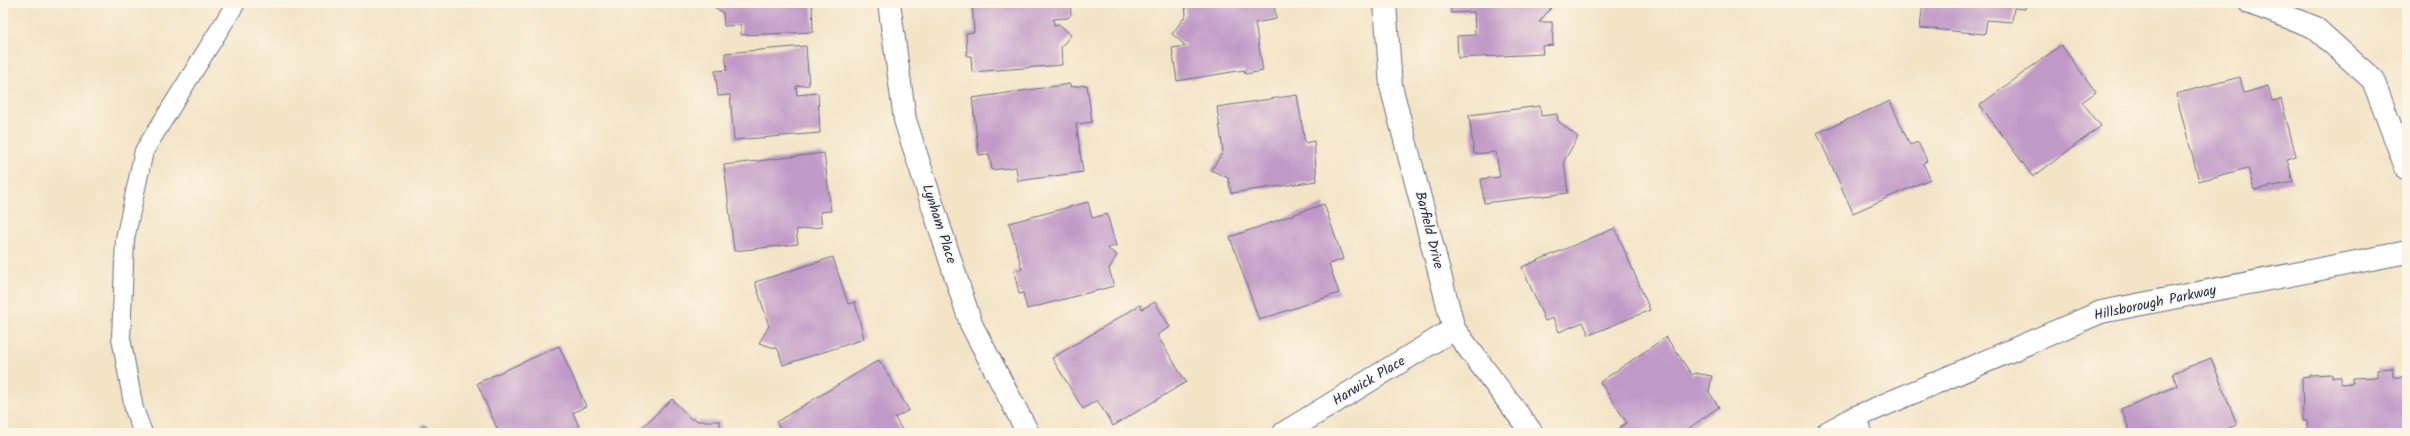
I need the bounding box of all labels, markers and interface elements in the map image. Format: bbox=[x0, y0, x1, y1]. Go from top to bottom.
street label: Lynham Place bbox=[916, 181, 962, 267]
street label: Barfield Drive bbox=[1409, 189, 1449, 272]
street label: Hillsborough Parkway bbox=[2092, 279, 2219, 327]
street label: Harwick Place bbox=[1328, 350, 1410, 412]

